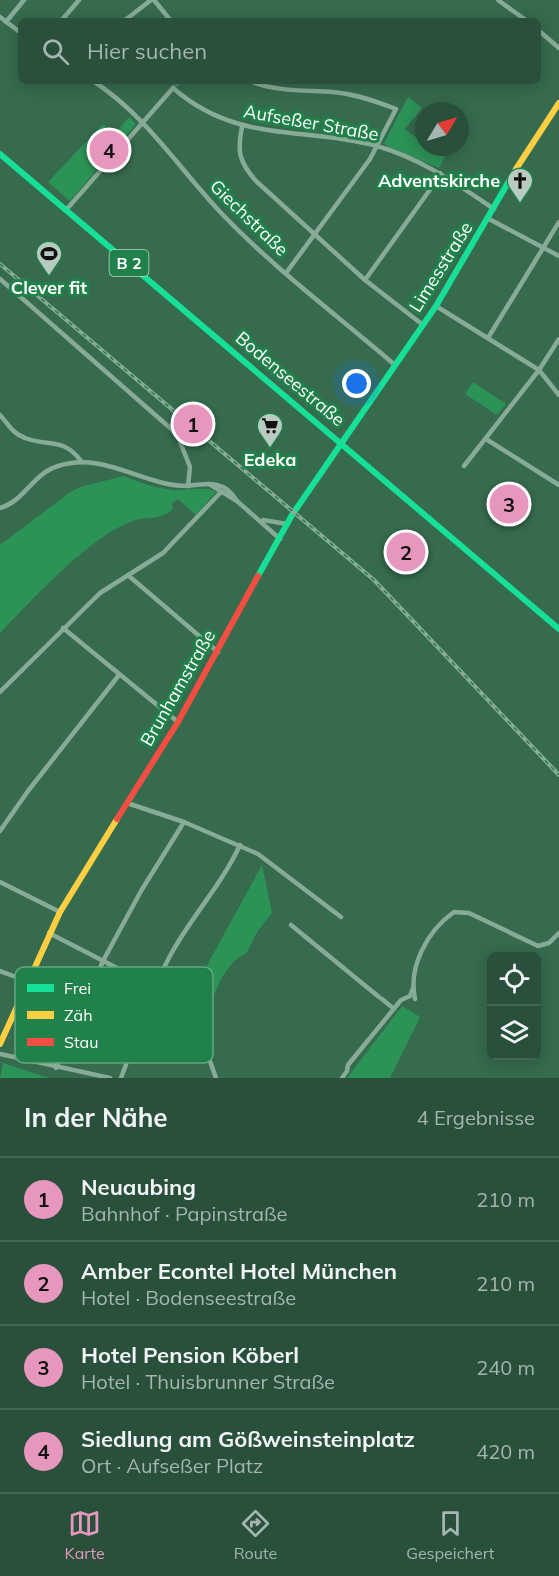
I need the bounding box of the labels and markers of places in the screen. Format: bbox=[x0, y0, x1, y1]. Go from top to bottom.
pin: 4 bbox=[90, 128, 128, 172]
church icon: Adventskirche bbox=[505, 166, 535, 204]
place label: Adventskirche bbox=[378, 169, 500, 192]
sports icon: Clever fit bbox=[34, 239, 64, 277]
place label: Clever fit bbox=[11, 276, 87, 299]
pin: 1 bbox=[174, 402, 212, 446]
supermarket icon: Edeka bbox=[255, 411, 285, 449]
place label: Edeka bbox=[244, 448, 296, 471]
pin: 3 bbox=[490, 482, 528, 526]
pin: 2 bbox=[386, 530, 426, 574]

